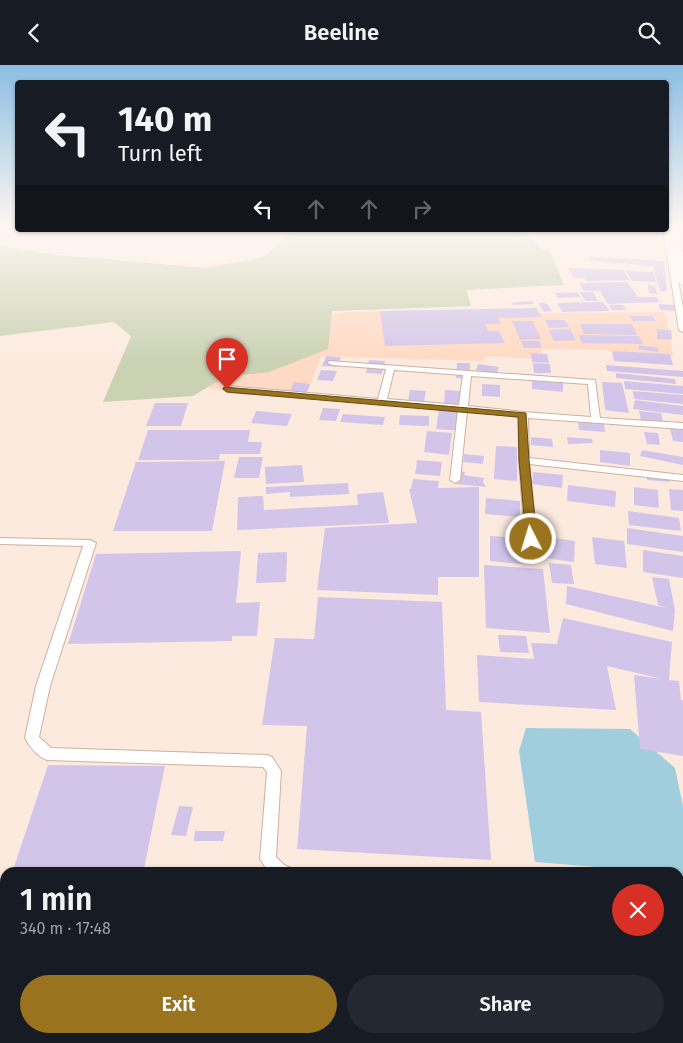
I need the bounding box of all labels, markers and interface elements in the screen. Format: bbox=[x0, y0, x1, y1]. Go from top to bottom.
icon: back bbox=[20, 19, 48, 47]
text: Beeline bbox=[304, 19, 379, 46]
icon: search bbox=[635, 19, 663, 47]
text: 140 m bbox=[118, 98, 212, 140]
icon: left bbox=[35, 100, 100, 165]
text: Turn left bbox=[118, 140, 202, 167]
icon: left bbox=[249, 195, 277, 223]
icon: ahead bbox=[302, 195, 330, 223]
icon: ahead bbox=[355, 195, 383, 223]
icon: right bbox=[408, 195, 436, 223]
pin bbox=[206, 338, 248, 389]
icon: arrive bbox=[213, 345, 241, 373]
position arrow bbox=[504, 512, 556, 564]
text: 1 min bbox=[20, 882, 92, 918]
button: close bbox=[612, 884, 664, 936]
text: 340 m · 17:48 bbox=[20, 919, 111, 938]
button: Exit bbox=[20, 975, 337, 1033]
button: Share bbox=[347, 975, 664, 1033]

